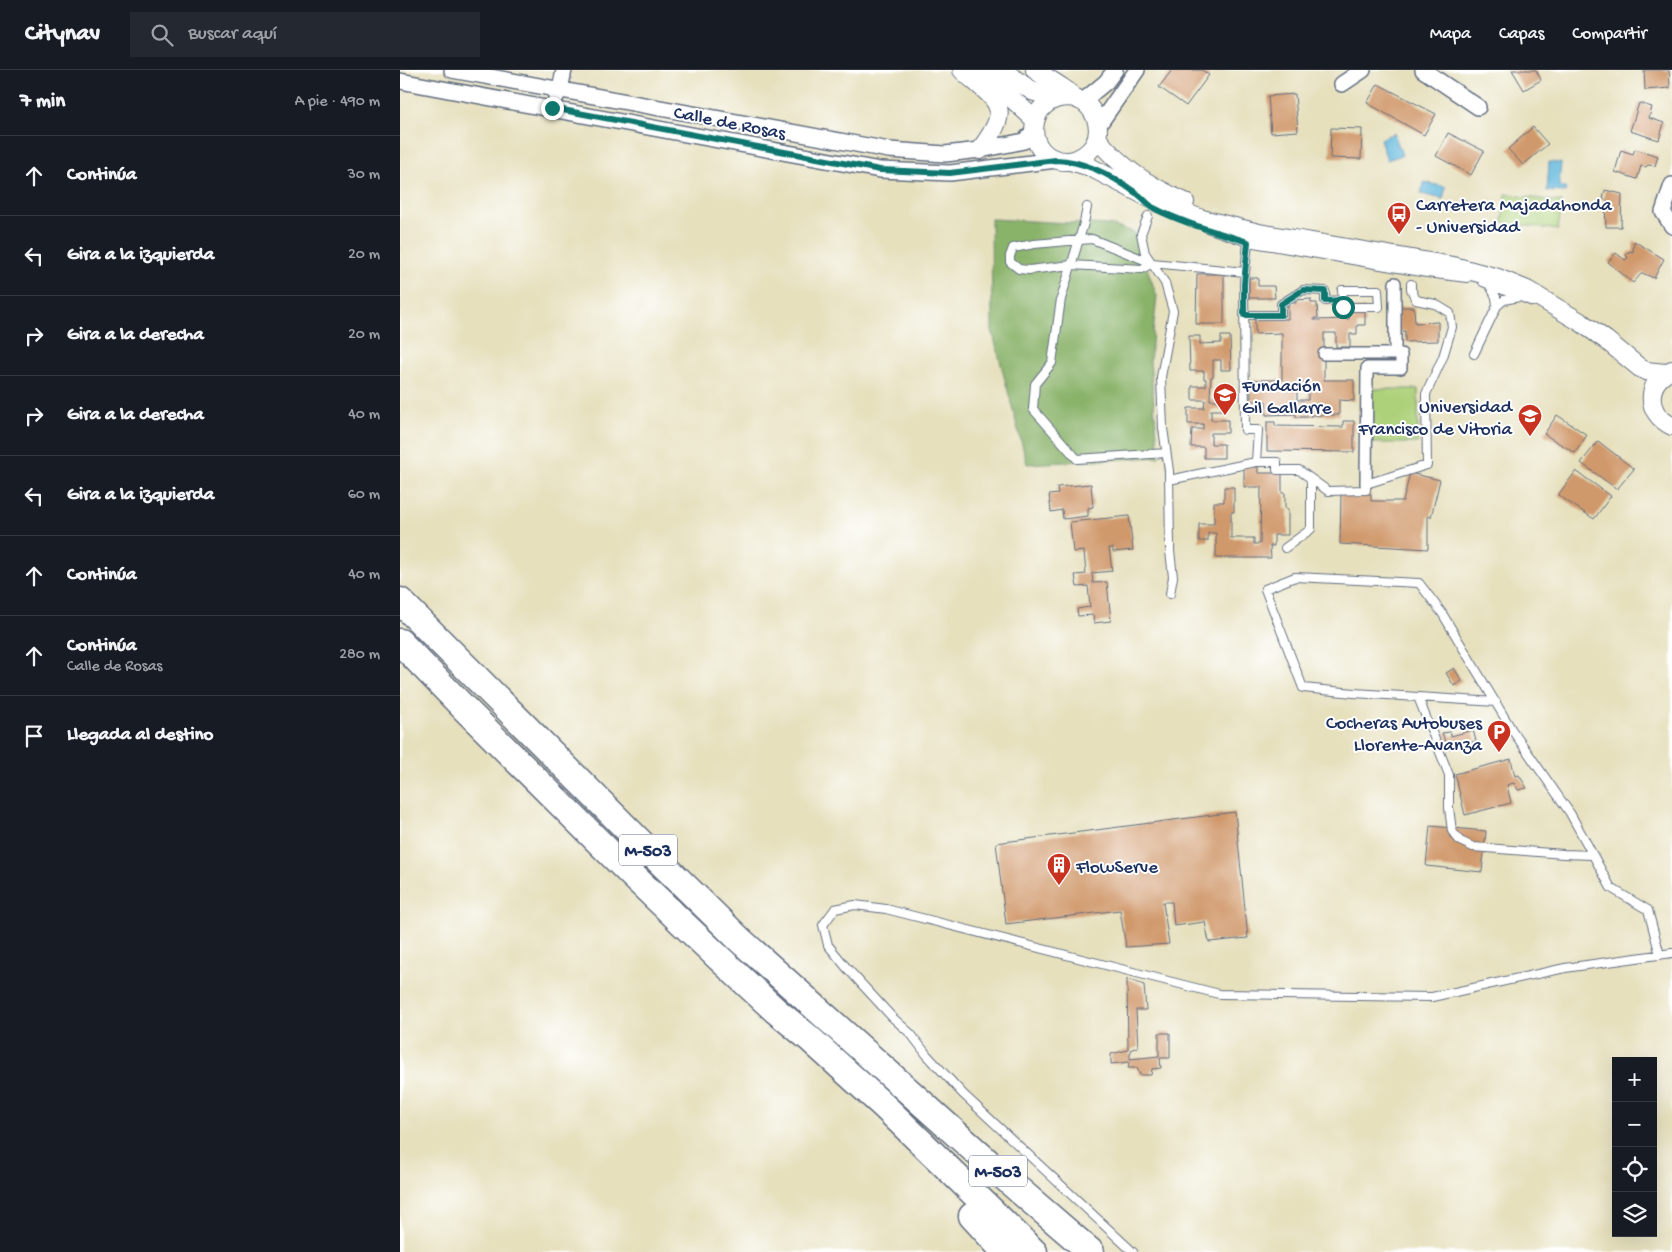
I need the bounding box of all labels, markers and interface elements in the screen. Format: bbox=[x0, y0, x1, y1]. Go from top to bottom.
search box bbox=[130, 12, 480, 57]
text: Citynav bbox=[25, 20, 100, 49]
icon: search bbox=[148, 21, 176, 49]
text: Buscar aquí bbox=[188, 23, 277, 46]
text: Mapa bbox=[1430, 24, 1471, 45]
text: Capas bbox=[1499, 24, 1544, 45]
text: Compartir bbox=[1572, 24, 1647, 45]
text: 7 min bbox=[20, 90, 65, 115]
text: A pie · 490 m bbox=[295, 93, 380, 112]
route end bbox=[541, 97, 564, 120]
street label: Calle de Rosas bbox=[672, 102, 788, 147]
icon: ahead bbox=[20, 162, 48, 190]
text: Continúa bbox=[67, 164, 137, 187]
text: 30 m bbox=[347, 166, 380, 185]
place label: Carretera Majadahonda - Universidad bbox=[1416, 195, 1613, 240]
bus stop icon: Carretera Majadahonda - Universidad bbox=[1386, 201, 1412, 235]
icon: left bbox=[20, 242, 48, 270]
text: Gira a la izquierda bbox=[67, 244, 214, 267]
text: 20 m bbox=[348, 246, 380, 265]
route start bbox=[1332, 296, 1355, 319]
icon: right bbox=[20, 322, 48, 350]
text: Gira a la derecha bbox=[67, 324, 204, 347]
text: 20 m bbox=[348, 326, 380, 345]
place label: Fundación Gil Gallarre bbox=[1241, 376, 1332, 421]
school or university icon: Fundación Gil Gallarre bbox=[1212, 382, 1238, 416]
place label: Universidad Francisco de Vitoria bbox=[1357, 397, 1514, 442]
icon: right bbox=[20, 402, 48, 430]
school or university icon: Universidad Francisco de Vitoria bbox=[1517, 403, 1543, 437]
text: Gira a la derecha bbox=[67, 404, 204, 427]
text: 40 m bbox=[348, 406, 380, 425]
icon: left bbox=[20, 482, 48, 510]
text: Gira a la izquierda bbox=[67, 484, 214, 507]
text: 60 m bbox=[348, 486, 380, 505]
icon: ahead bbox=[20, 562, 48, 590]
text: Continúa bbox=[67, 564, 137, 587]
text: 40 m bbox=[348, 566, 380, 585]
text: Continúa bbox=[67, 635, 137, 658]
icon: ahead bbox=[20, 642, 48, 670]
text: 280 m bbox=[339, 646, 380, 665]
text: Calle de Rosas bbox=[67, 658, 162, 677]
place label: Cocheras Autobuses Llorente-Avanza bbox=[1326, 713, 1483, 758]
parking icon: Cocheras Autobuses Llorente-Avanza bbox=[1486, 719, 1512, 753]
icon: arrive bbox=[20, 722, 48, 750]
text: Llegada al destino bbox=[67, 724, 213, 747]
road number: M-503 bbox=[619, 834, 677, 866]
building icon: FlowServe bbox=[1046, 852, 1072, 886]
place label: FlowServe bbox=[1075, 857, 1158, 880]
map controls bbox=[1612, 1057, 1657, 1237]
button: + bbox=[1612, 1057, 1657, 1102]
button: − bbox=[1612, 1102, 1657, 1147]
button: locate bbox=[1612, 1147, 1657, 1192]
road number: M-503 bbox=[969, 1156, 1027, 1186]
button: layers bbox=[1612, 1192, 1657, 1237]

